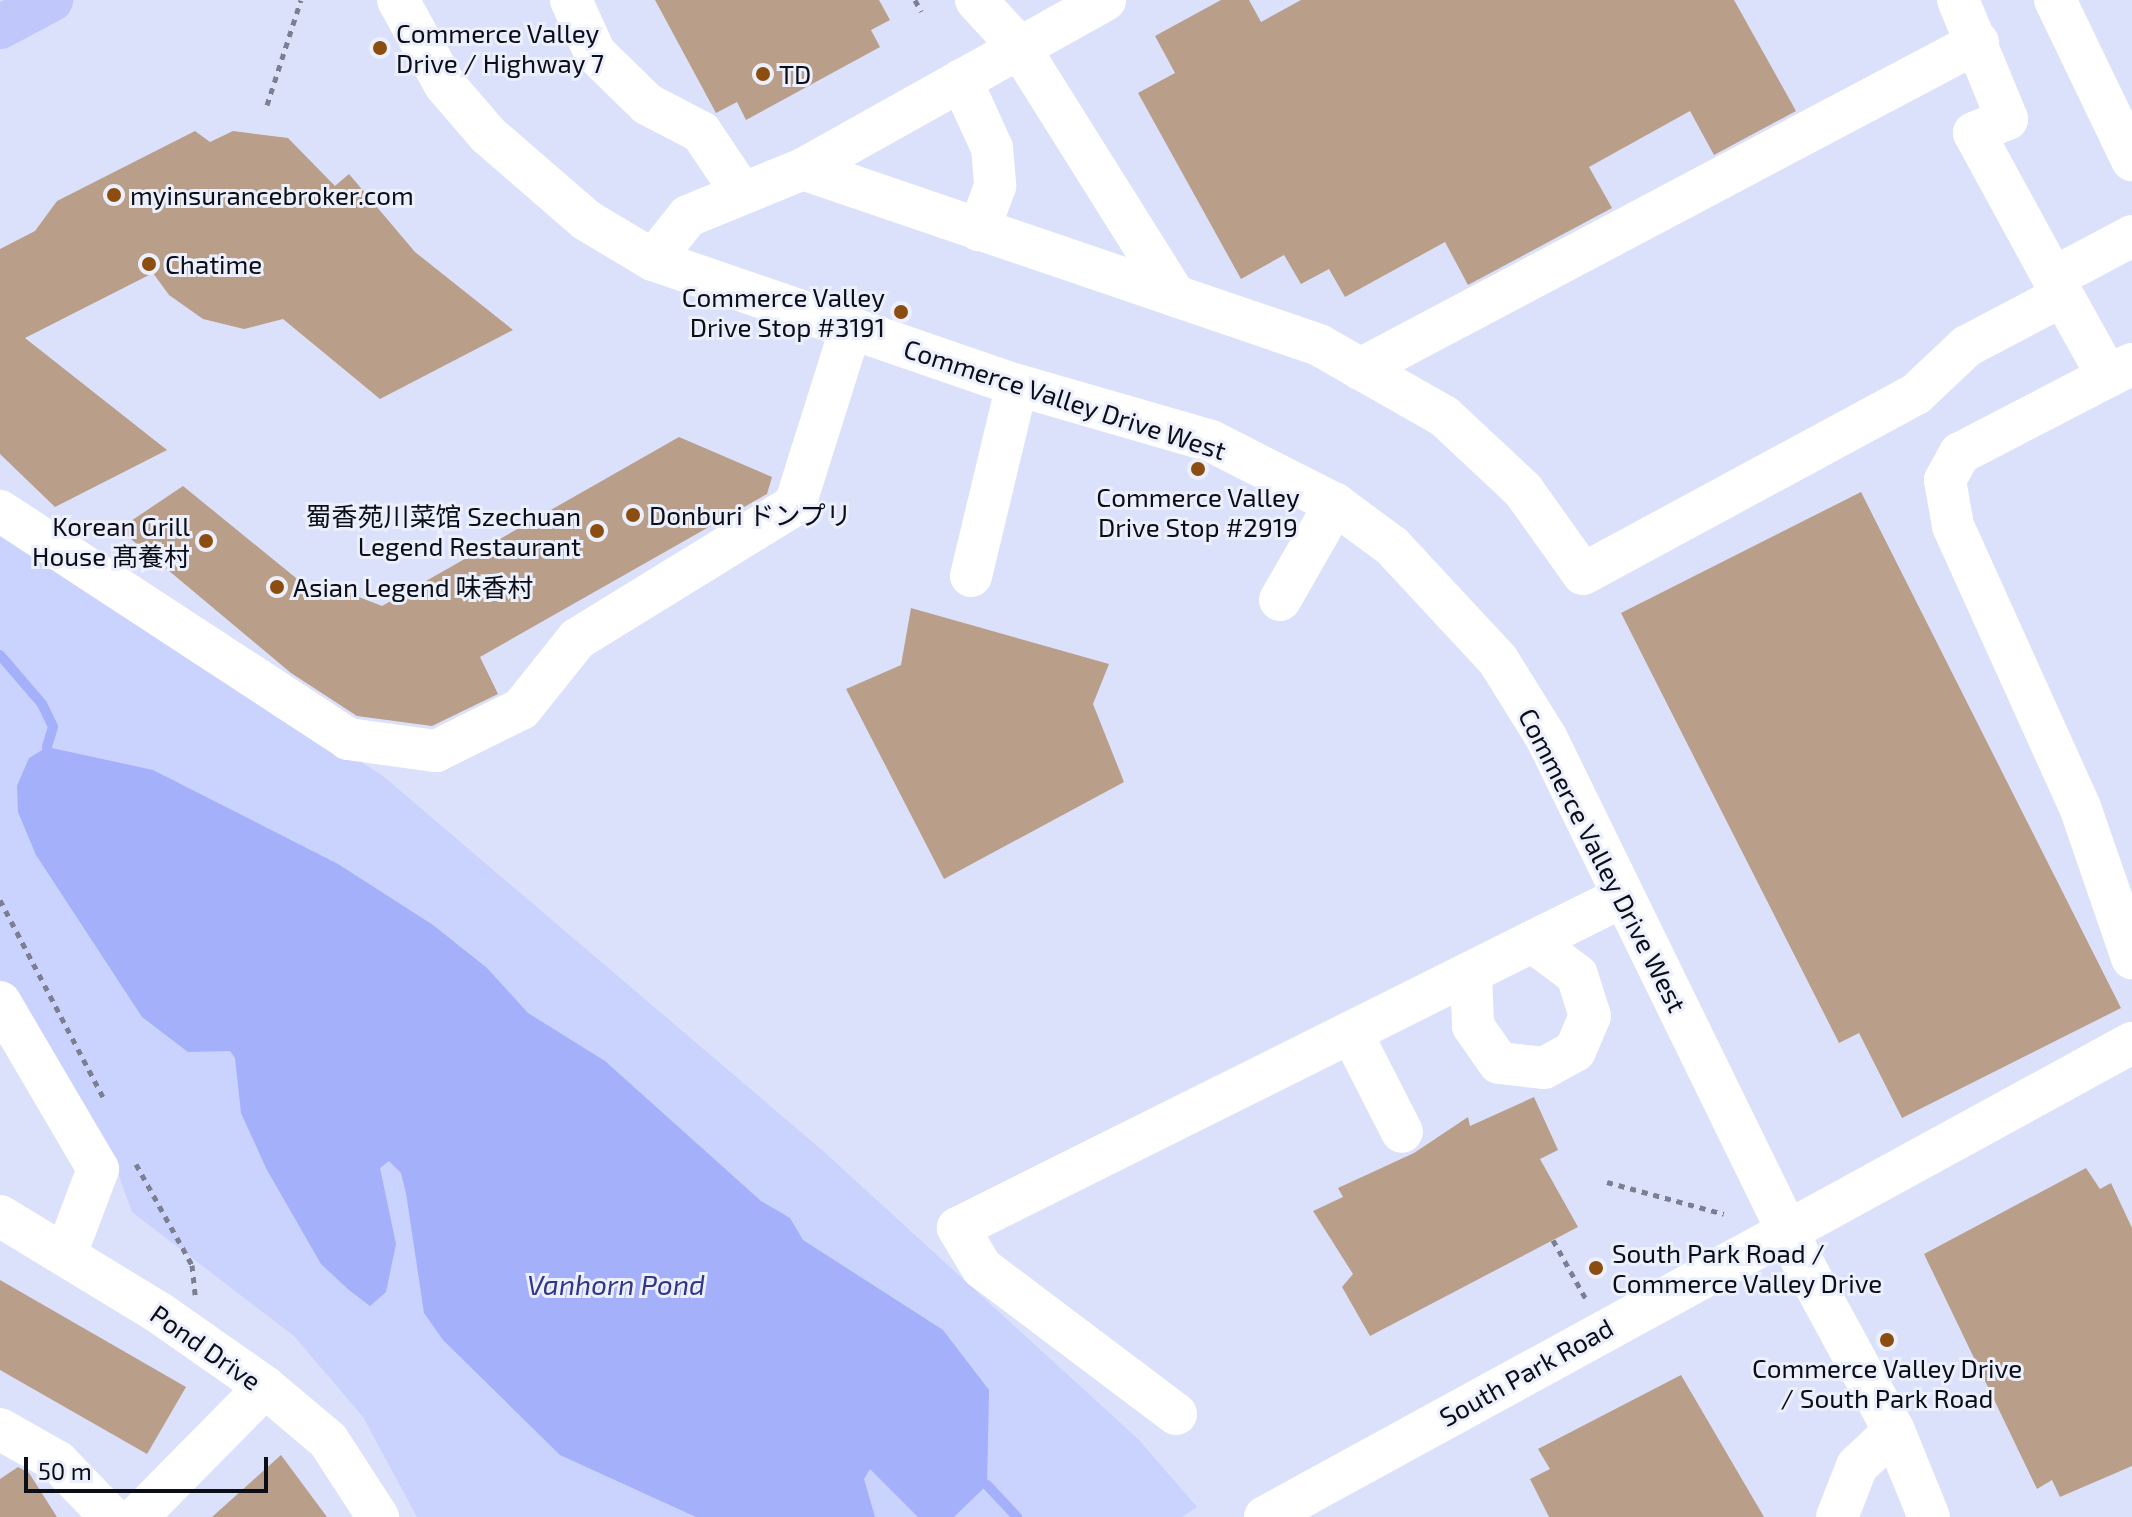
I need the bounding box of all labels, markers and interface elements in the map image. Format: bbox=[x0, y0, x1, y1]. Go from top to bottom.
place label: Commerce Valley Drive / Highway 7 bbox=[396, 17, 605, 78]
marker: Commerce Valley Drive / Highway 7 bbox=[371, 39, 389, 57]
place label: TD bbox=[779, 58, 811, 90]
marker: TD bbox=[754, 65, 772, 83]
place label: myinsurancebroker.com bbox=[130, 179, 414, 211]
marker: myinsurancebroker.com bbox=[105, 186, 123, 204]
place label: Chatime bbox=[165, 248, 262, 280]
marker: Chatime bbox=[140, 255, 158, 273]
place label: Commerce Valley Drive Stop #3191 bbox=[681, 281, 885, 342]
marker: Commerce Valley Drive Stop #3191 bbox=[892, 303, 910, 321]
street label: Commerce Valley Drive West bbox=[899, 332, 1231, 466]
marker: Commerce Valley Drive Stop #2919 bbox=[1189, 460, 1207, 478]
place label: Commerce Valley Drive Stop #2919 bbox=[1096, 481, 1300, 542]
place label: Donburi ドンプリ bbox=[649, 499, 852, 531]
place label: 蜀香苑川菜馆 Szechuan Legend Restaurant bbox=[305, 500, 581, 562]
marker: Donburi ドンプリ bbox=[624, 506, 642, 524]
place label: Korean Grill House 髙養村 bbox=[32, 510, 190, 572]
marker: 蜀香苑川菜馆 Szechuan Legend Restaurant bbox=[588, 522, 606, 540]
marker: Korean Grill House 髙養村 bbox=[197, 532, 215, 550]
place label: Asian Legend 味香村 bbox=[293, 571, 533, 603]
marker: Asian Legend 味香村 bbox=[268, 578, 286, 596]
street label: Commerce Valley Drive West bbox=[1512, 702, 1694, 1018]
place label: South Park Road / Commerce Valley Drive bbox=[1612, 1237, 1883, 1298]
marker: South Park Road / Commerce Valley Drive bbox=[1587, 1259, 1605, 1277]
water label: Vanhorn Pond bbox=[527, 1267, 705, 1301]
street label: Pond Drive bbox=[145, 1298, 267, 1396]
street label: South Park Road bbox=[1434, 1311, 1618, 1433]
marker: Commerce Valley Drive / South Park Road bbox=[1878, 1331, 1896, 1349]
place label: Commerce Valley Drive / South Park Road bbox=[1751, 1352, 2023, 1414]
scale bar bbox=[28, 1441, 272, 1491]
text: 50 m bbox=[38, 1456, 92, 1485]

